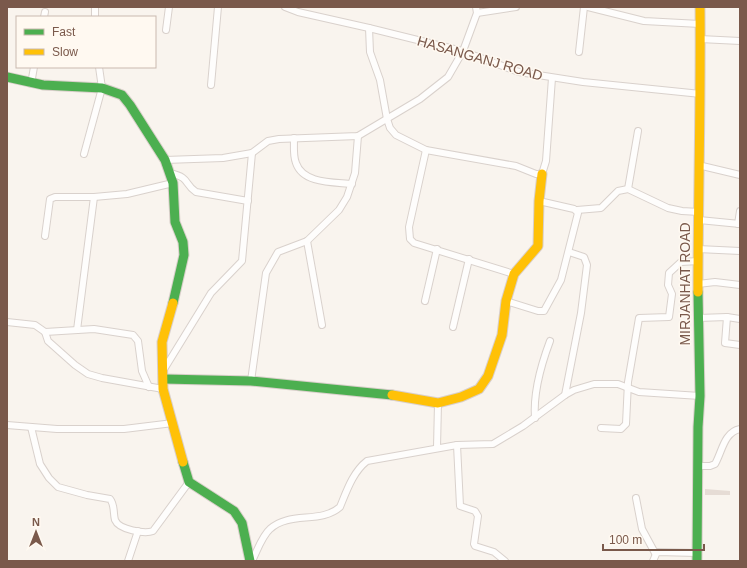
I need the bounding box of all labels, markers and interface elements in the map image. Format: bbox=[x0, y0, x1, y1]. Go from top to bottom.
legend bbox=[16, 16, 156, 68]
text: Fast bbox=[52, 25, 76, 39]
street label: HASANGANJ ROAD bbox=[415, 32, 545, 84]
text: Slow bbox=[52, 45, 78, 59]
street label: MIRJANHAT ROAD bbox=[677, 222, 693, 346]
north arrow bbox=[16, 512, 56, 552]
text: N bbox=[32, 516, 40, 528]
scale bar bbox=[603, 526, 704, 552]
text: 100 m bbox=[609, 533, 642, 547]

